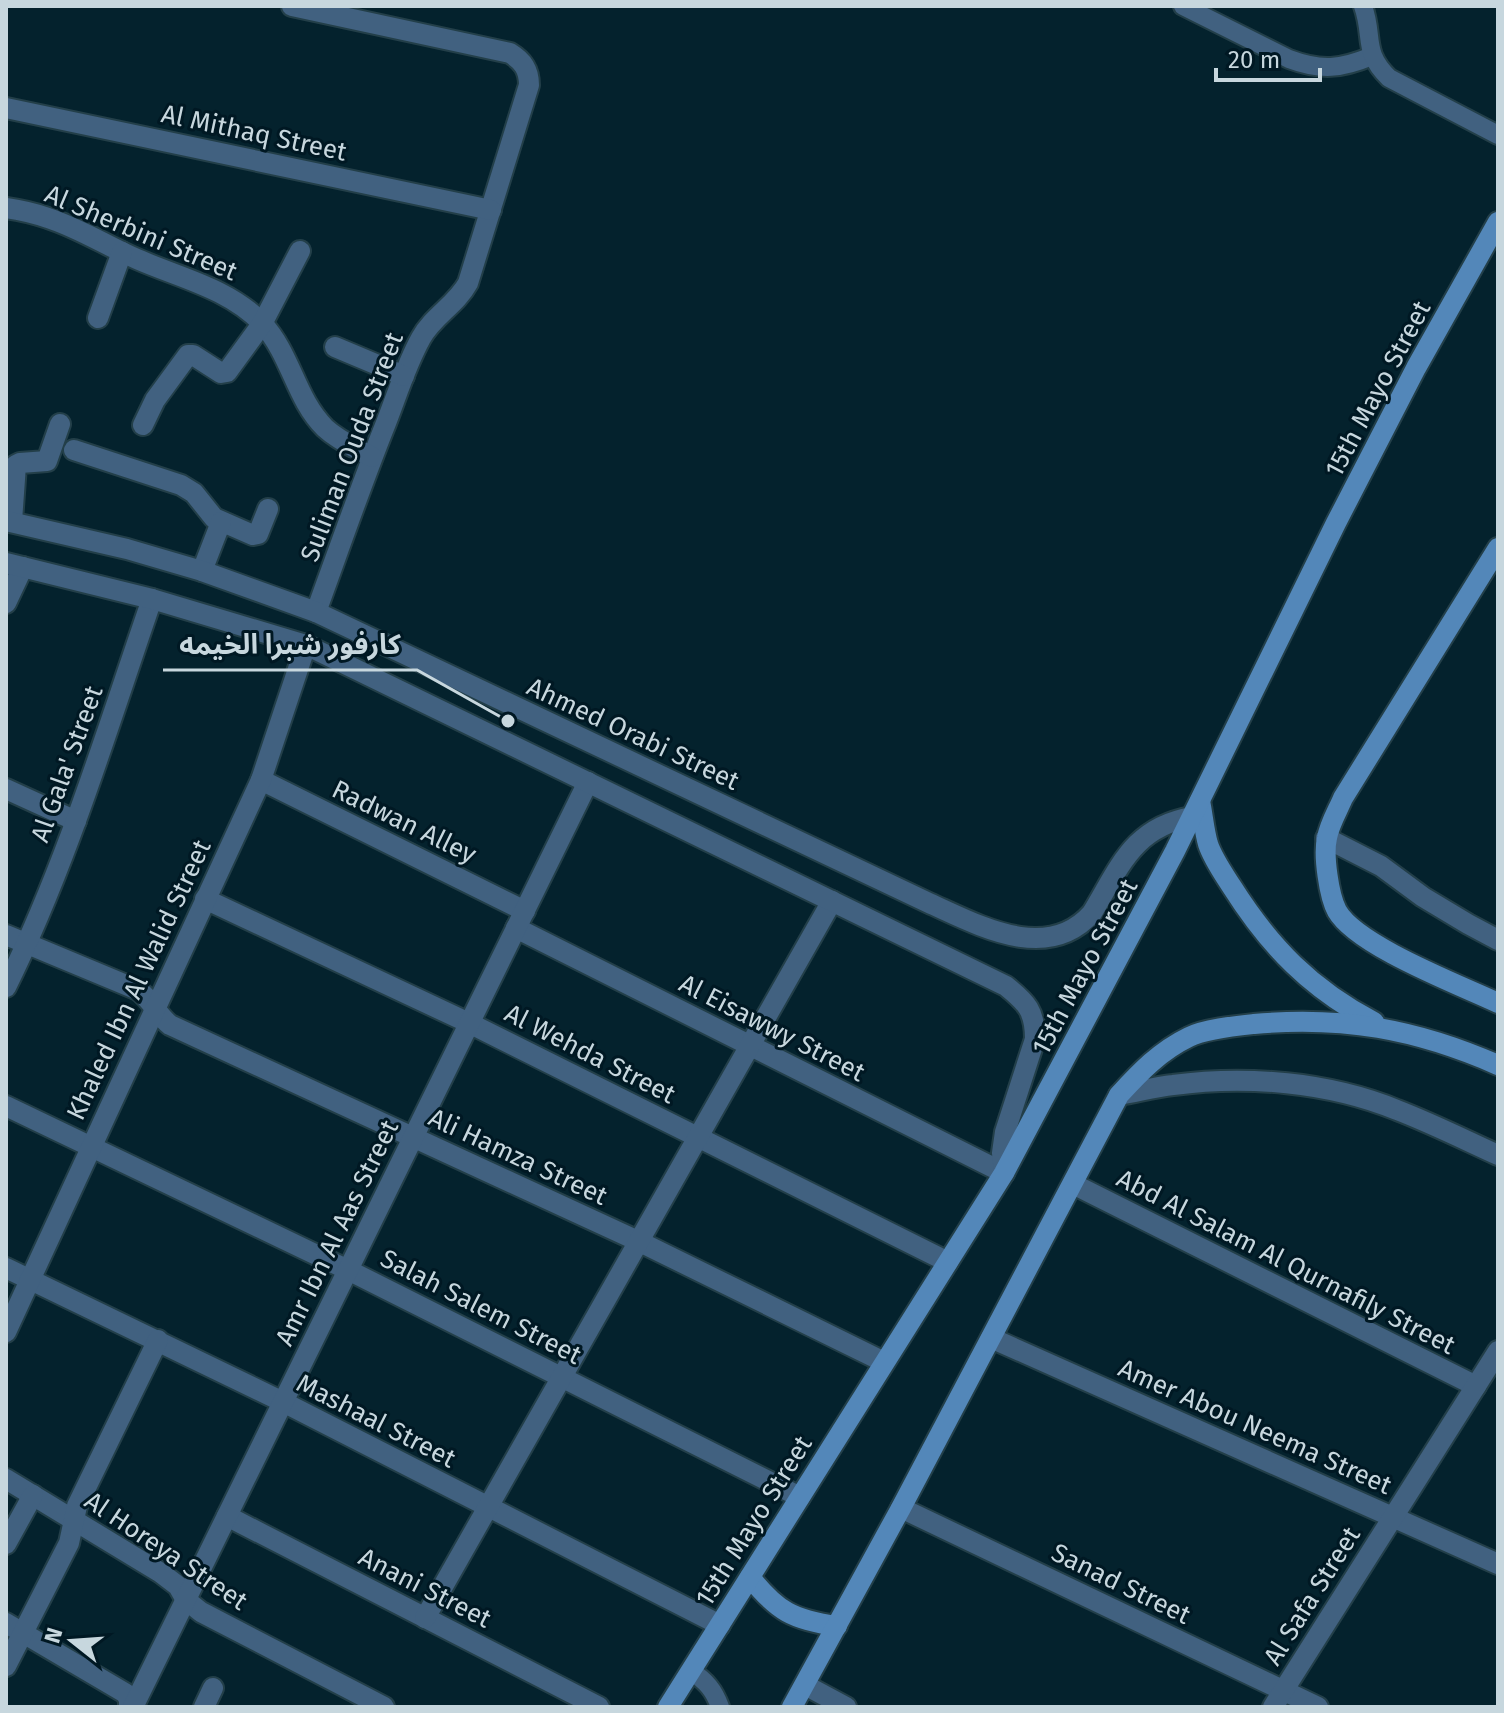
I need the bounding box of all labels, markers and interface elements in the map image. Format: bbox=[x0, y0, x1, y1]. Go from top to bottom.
scale bar bbox=[1216, 32, 1320, 82]
text: 20 m bbox=[1228, 46, 1280, 74]
street label: Al Mithaq Street bbox=[158, 98, 350, 168]
street label: Al Sherbini Street bbox=[40, 179, 242, 288]
street label: 15th Mayo Street bbox=[1319, 295, 1438, 482]
street label: Suliman Ouda Street bbox=[294, 327, 410, 566]
callout: كارفور شبرا الخيمه bbox=[163, 618, 417, 670]
text: كارفور شبرا الخيمه bbox=[179, 628, 401, 661]
street label: Ahmed Orabi Street bbox=[522, 671, 745, 797]
street label: Al Gala' Street bbox=[24, 681, 110, 846]
street label: Radwan Alley bbox=[327, 774, 481, 870]
street label: Khaled Ibn Al Walid Street bbox=[60, 834, 218, 1125]
street label: 15th Mayo Street bbox=[1026, 873, 1145, 1060]
street label: Al Eisawwy Street bbox=[674, 968, 870, 1088]
street label: Al Wehda Street bbox=[500, 998, 681, 1111]
street label: Ali Hamza Street bbox=[424, 1102, 613, 1212]
street label: Amr Ibn Al Aas Street bbox=[269, 1115, 405, 1351]
street label: Abd Al Salam Al Qurnafily Street bbox=[1112, 1163, 1461, 1361]
street label: Salah Salem Street bbox=[375, 1243, 587, 1371]
street label: Amer Abou Neema Street bbox=[1114, 1353, 1397, 1502]
street label: Mashaal Street bbox=[291, 1368, 461, 1475]
street label: 15th Mayo Street bbox=[689, 1430, 819, 1612]
street label: Al Horeya Street bbox=[79, 1485, 254, 1617]
street label: Al Safa Street bbox=[1257, 1521, 1367, 1671]
street label: Sanad Street bbox=[1046, 1537, 1196, 1631]
street label: Anani Street bbox=[354, 1541, 497, 1635]
north arrow bbox=[32, 1601, 112, 1681]
text: N bbox=[38, 1624, 68, 1646]

